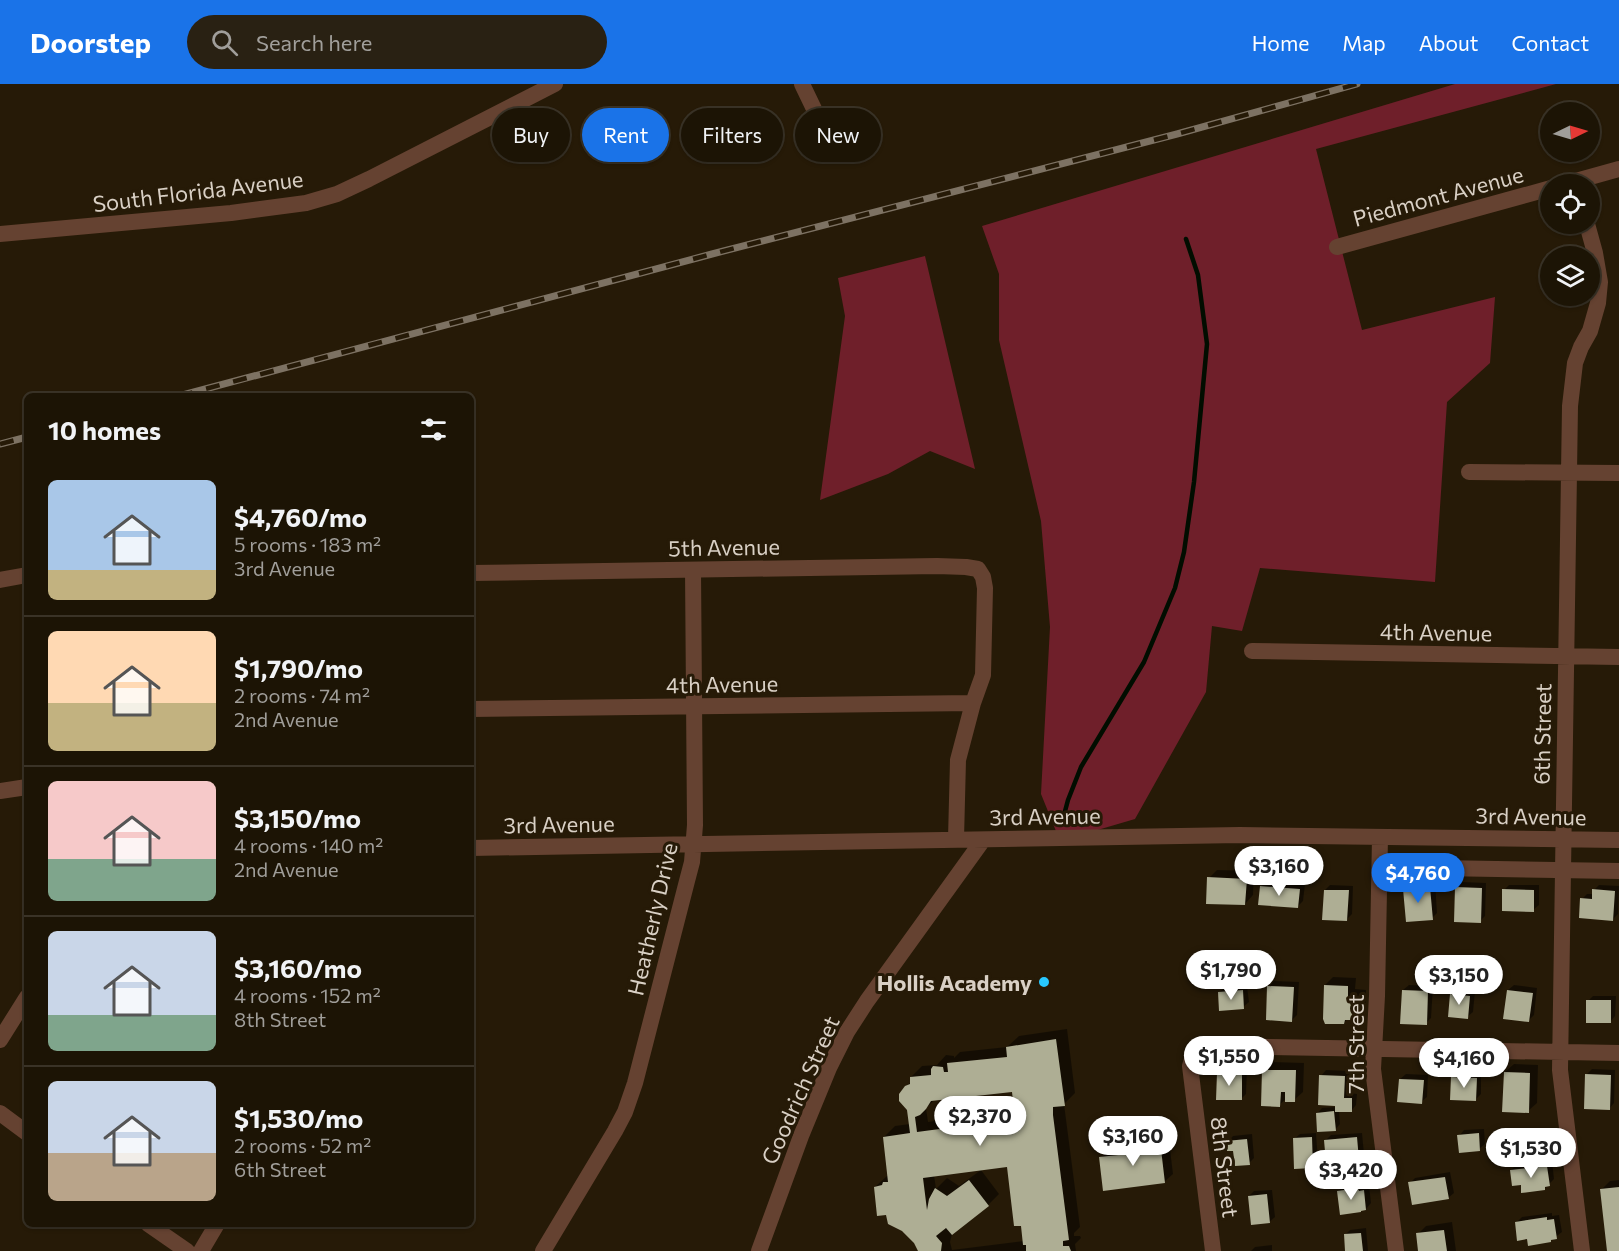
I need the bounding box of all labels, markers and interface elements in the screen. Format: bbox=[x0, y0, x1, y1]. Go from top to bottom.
search box bbox=[187, 15, 607, 69]
text: Doorstep bbox=[30, 25, 151, 59]
icon: search bbox=[208, 26, 241, 59]
text: Search here bbox=[256, 29, 372, 56]
text: Home bbox=[1252, 30, 1309, 55]
text: Map bbox=[1342, 30, 1386, 55]
text: About bbox=[1419, 30, 1478, 55]
text: Contact bbox=[1511, 30, 1589, 55]
north arrow bbox=[1540, 102, 1600, 162]
map controls bbox=[1540, 102, 1600, 306]
chip: Buy bbox=[492, 108, 570, 162]
chip: Rent bbox=[582, 108, 669, 162]
chip: Filters bbox=[681, 108, 783, 162]
chip: New bbox=[795, 108, 881, 162]
street label: Piedmont Avenue bbox=[1350, 160, 1526, 232]
street label: South Florida Avenue bbox=[91, 165, 305, 217]
button: locate bbox=[1540, 174, 1600, 234]
button: layers bbox=[1540, 246, 1600, 306]
icon: filters bbox=[417, 413, 450, 446]
text: 10 homes bbox=[48, 414, 161, 445]
text: $4,760/mo bbox=[234, 501, 367, 532]
icon: home bbox=[96, 504, 168, 576]
text: 5 rooms · 183 m² bbox=[234, 532, 381, 556]
street label: 5th Avenue bbox=[668, 533, 780, 561]
text: 3rd Avenue bbox=[234, 556, 335, 580]
street label: 4th Avenue bbox=[1380, 618, 1492, 646]
text: $1,790/mo bbox=[234, 652, 363, 683]
icon: home bbox=[96, 655, 168, 727]
street label: 4th Avenue bbox=[666, 670, 778, 698]
text: 2 rooms · 74 m² bbox=[234, 683, 370, 707]
street label: 6th Street bbox=[1528, 683, 1556, 785]
text: 2nd Avenue bbox=[234, 707, 339, 731]
text: $3,150/mo bbox=[234, 802, 361, 833]
street label: 3rd Avenue bbox=[989, 802, 1101, 830]
street label: 3rd Avenue bbox=[1475, 802, 1587, 830]
icon: home bbox=[96, 805, 168, 877]
street label: 3rd Avenue bbox=[503, 810, 615, 838]
text: 4 rooms · 140 m² bbox=[234, 833, 383, 857]
street label: Heatherly Drive bbox=[621, 840, 683, 998]
pin: $3,160 bbox=[1230, 846, 1328, 897]
text: $3,160 bbox=[1248, 853, 1310, 877]
pin: $4,760 bbox=[1369, 853, 1467, 904]
text: 2nd Avenue bbox=[234, 857, 339, 881]
text: $4,760 bbox=[1386, 860, 1450, 884]
pin: $1,790 bbox=[1182, 950, 1280, 1001]
text: $3,160/mo bbox=[234, 952, 362, 983]
icon: home bbox=[96, 955, 168, 1027]
pin: $3,150 bbox=[1410, 955, 1508, 1006]
text: $1,790 bbox=[1200, 957, 1262, 981]
text: $3,150 bbox=[1429, 962, 1489, 986]
place label: Hollis Academy bbox=[877, 969, 1032, 996]
marker: Hollis Academy bbox=[1037, 975, 1051, 989]
text: 4 rooms · 152 m² bbox=[234, 983, 381, 1007]
street label: 7th Street bbox=[1342, 994, 1369, 1094]
text: 8th Street bbox=[234, 1007, 326, 1031]
street label: Goodrich Street bbox=[755, 1012, 845, 1168]
pin: $1,550 bbox=[1180, 1036, 1278, 1087]
pin: $4,160 bbox=[1415, 1038, 1513, 1089]
text: $1,550 bbox=[1198, 1043, 1260, 1067]
text: $4,160 bbox=[1433, 1045, 1495, 1069]
pin: $2,370 bbox=[931, 1096, 1029, 1147]
text: $1,530/mo bbox=[234, 1102, 363, 1133]
text: $2,370 bbox=[948, 1103, 1012, 1127]
icon: home bbox=[96, 1105, 168, 1177]
street label: 8th Street bbox=[1205, 1115, 1245, 1219]
pin: $3,160 bbox=[1084, 1116, 1182, 1167]
text: $3,160 bbox=[1102, 1123, 1164, 1147]
pin: $1,530 bbox=[1482, 1128, 1580, 1179]
text: 2 rooms · 52 m² bbox=[234, 1133, 371, 1157]
text: $1,530 bbox=[1500, 1135, 1562, 1159]
pin: $3,420 bbox=[1302, 1150, 1400, 1201]
text: 6th Street bbox=[234, 1157, 326, 1181]
text: $3,420 bbox=[1319, 1157, 1383, 1181]

